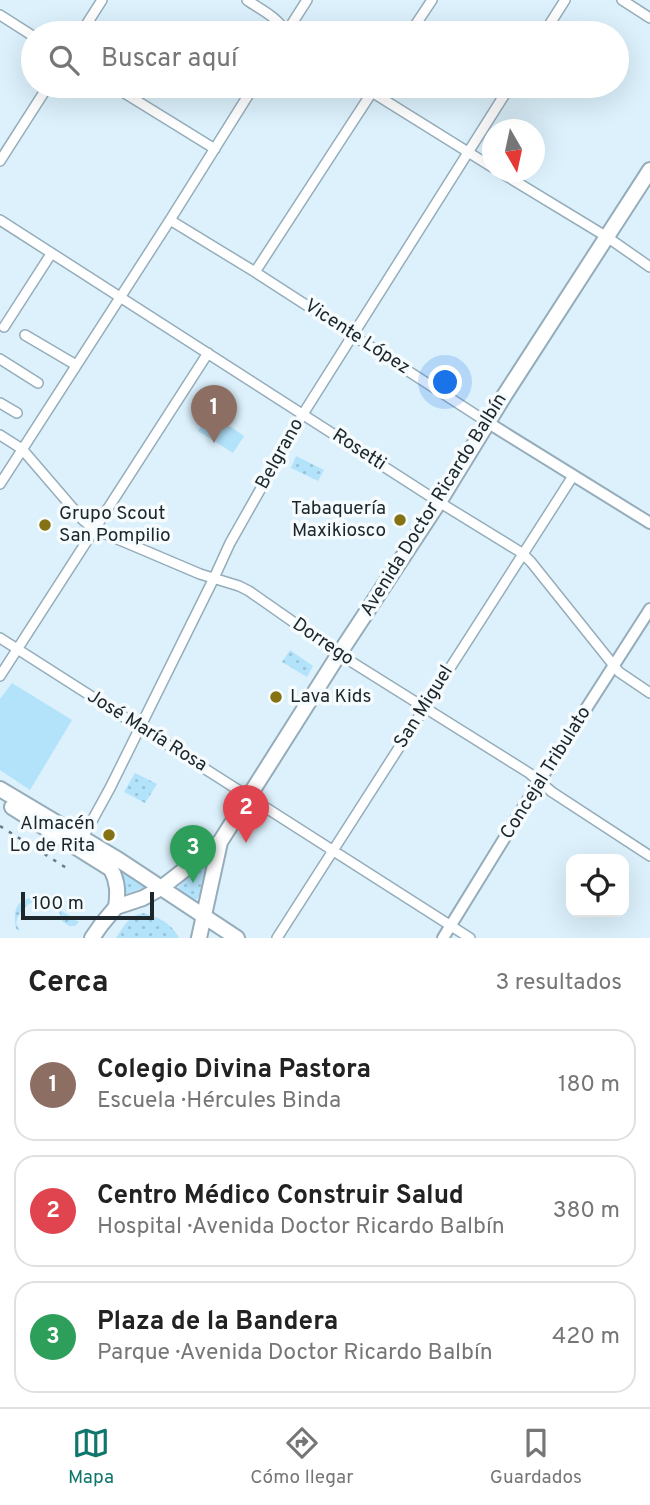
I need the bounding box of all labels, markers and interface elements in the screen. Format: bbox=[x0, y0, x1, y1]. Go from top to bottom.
search box bbox=[21, 21, 629, 98]
icon: search bbox=[45, 41, 83, 79]
text: Buscar aquí bbox=[101, 43, 238, 76]
north arrow bbox=[482, 119, 545, 182]
street label: Vicente López bbox=[300, 294, 414, 380]
your location bbox=[428, 365, 462, 399]
pin: 1 bbox=[191, 385, 237, 443]
street label: Avenida Doctor Ricardo Balbín bbox=[355, 389, 513, 621]
street label: Belgrano bbox=[251, 414, 309, 494]
street label: Rosetti bbox=[327, 424, 391, 476]
place label: Tabaquería Maxikiosco bbox=[291, 497, 386, 543]
place label: Grupo Scout San Pompilio bbox=[59, 502, 171, 548]
marker: Tabaquería Maxikiosco bbox=[392, 512, 408, 528]
marker: Grupo Scout San Pompilio bbox=[37, 517, 53, 533]
street label: Dorrego bbox=[288, 613, 358, 671]
street label: San Miguel bbox=[389, 661, 459, 753]
street label: José María Rosa bbox=[83, 684, 211, 778]
place label: Lava Kids bbox=[290, 685, 371, 709]
marker: Lava Kids bbox=[268, 689, 284, 705]
street label: Concejal Tribulato bbox=[495, 702, 597, 844]
pin: 2 bbox=[223, 785, 269, 843]
place label: Almacén Lo de Rita bbox=[9, 812, 95, 858]
pin: 3 bbox=[170, 825, 216, 883]
marker: Almacén Lo de Rita bbox=[101, 827, 117, 843]
map controls bbox=[566, 854, 629, 917]
button: locate bbox=[566, 854, 629, 917]
scale bar bbox=[21, 889, 154, 921]
text: 100 m bbox=[32, 892, 84, 916]
text: Cerca bbox=[28, 965, 108, 1002]
text: 3 resultados bbox=[495, 969, 622, 998]
text: Colegio Divina Pastora bbox=[97, 1054, 371, 1087]
text: 1 bbox=[48, 1071, 58, 1100]
text: 180 m bbox=[558, 1071, 620, 1100]
text: Escuela · Hércules Binda bbox=[97, 1087, 341, 1116]
text: Centro Médico Construir Salud bbox=[97, 1180, 464, 1213]
text: 2 bbox=[46, 1197, 60, 1226]
text: 380 m bbox=[553, 1197, 620, 1226]
text: Hospital · Avenida Doctor Ricardo Balbín bbox=[97, 1213, 505, 1242]
text: Plaza de la Bandera bbox=[97, 1306, 338, 1339]
text: 3 bbox=[46, 1323, 60, 1352]
text: 420 m bbox=[552, 1323, 620, 1352]
text: Parque · Avenida Doctor Ricardo Balbín bbox=[97, 1339, 493, 1368]
tab: Mapa bbox=[68, 1424, 114, 1490]
tab: Cómo llegar bbox=[250, 1424, 354, 1490]
tab: Guardados bbox=[490, 1424, 582, 1490]

